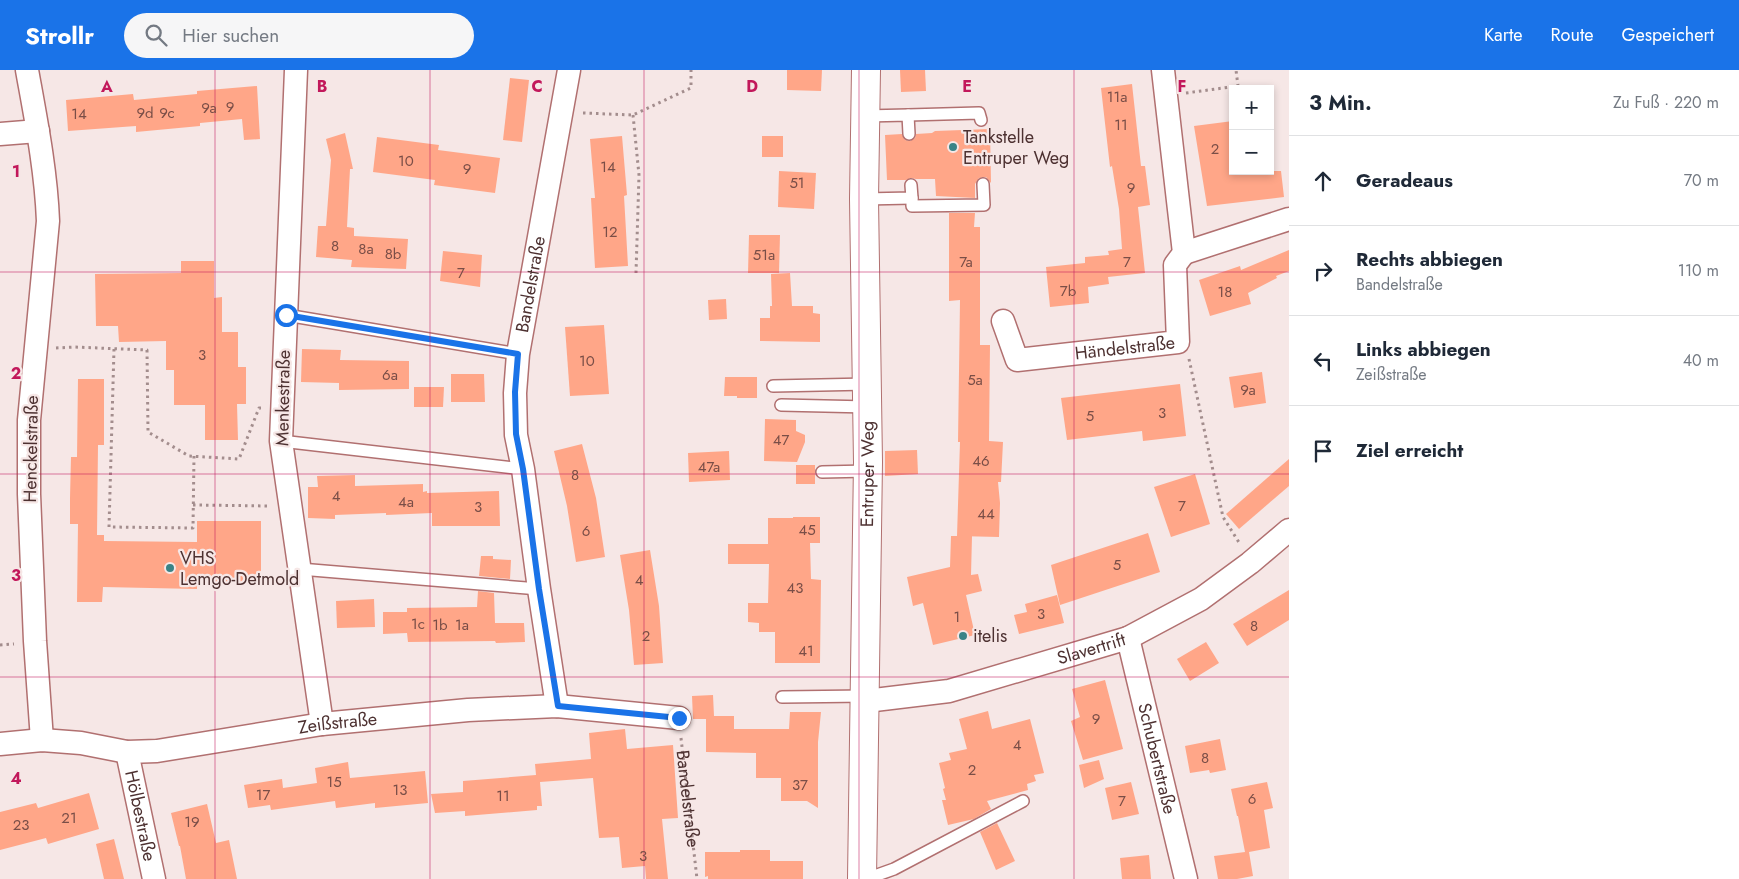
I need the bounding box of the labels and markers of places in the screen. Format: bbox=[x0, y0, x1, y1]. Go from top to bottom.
place label: Tankstelle Entruper Weg bbox=[963, 124, 1069, 171]
marker: Tankstelle Entruper Weg bbox=[947, 141, 959, 153]
place label: VHS Lemgo-Detmold bbox=[180, 545, 299, 592]
marker: VHS Lemgo-Detmold bbox=[164, 562, 176, 574]
place label: itelis bbox=[973, 623, 1007, 649]
marker: itelis bbox=[957, 630, 969, 642]

